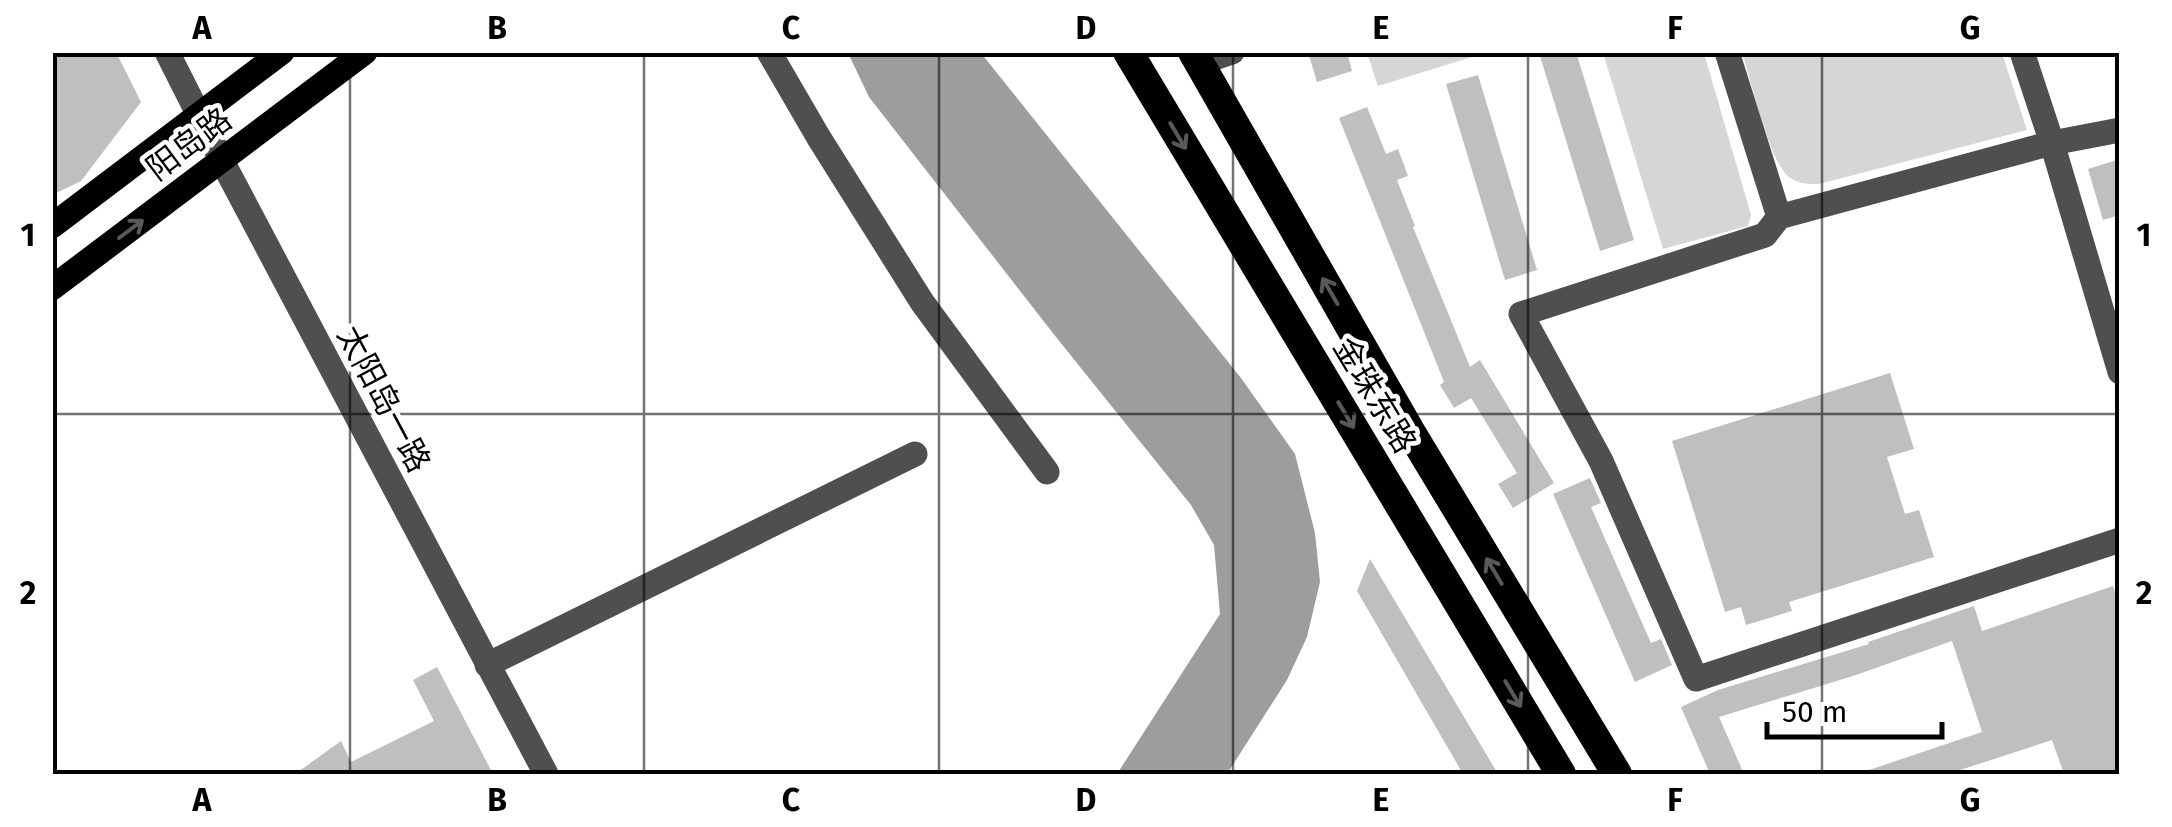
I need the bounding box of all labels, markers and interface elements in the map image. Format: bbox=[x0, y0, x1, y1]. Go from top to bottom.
text: A bbox=[192, 9, 213, 47]
text: B bbox=[487, 9, 507, 47]
text: C bbox=[782, 9, 801, 47]
text: D bbox=[1076, 9, 1096, 47]
text: E bbox=[1373, 9, 1389, 47]
text: F bbox=[1667, 9, 1683, 47]
text: G bbox=[1960, 9, 1980, 47]
street label: 阳岛路 bbox=[139, 100, 239, 188]
one-way arrow bbox=[1168, 121, 1188, 150]
text: 1 bbox=[21, 216, 35, 254]
text: 1 bbox=[2137, 216, 2151, 254]
one-way arrow bbox=[117, 219, 144, 240]
one-way arrow bbox=[1320, 277, 1340, 306]
street label: 太阳岛一路 bbox=[330, 319, 438, 479]
street label: 金珠东路 bbox=[1326, 330, 1424, 460]
one-way arrow bbox=[1336, 400, 1356, 429]
one-way arrow bbox=[1484, 557, 1504, 586]
text: 2 bbox=[20, 574, 36, 612]
text: 2 bbox=[2136, 574, 2152, 612]
scale bar bbox=[1767, 677, 1942, 739]
one-way arrow bbox=[1503, 679, 1523, 708]
text: 50 m bbox=[1782, 694, 1847, 730]
text: A bbox=[192, 781, 213, 819]
text: B bbox=[487, 781, 507, 819]
text: C bbox=[782, 781, 801, 819]
text: D bbox=[1076, 781, 1096, 819]
text: E bbox=[1373, 781, 1389, 819]
text: F bbox=[1667, 781, 1683, 819]
text: G bbox=[1960, 781, 1980, 819]

